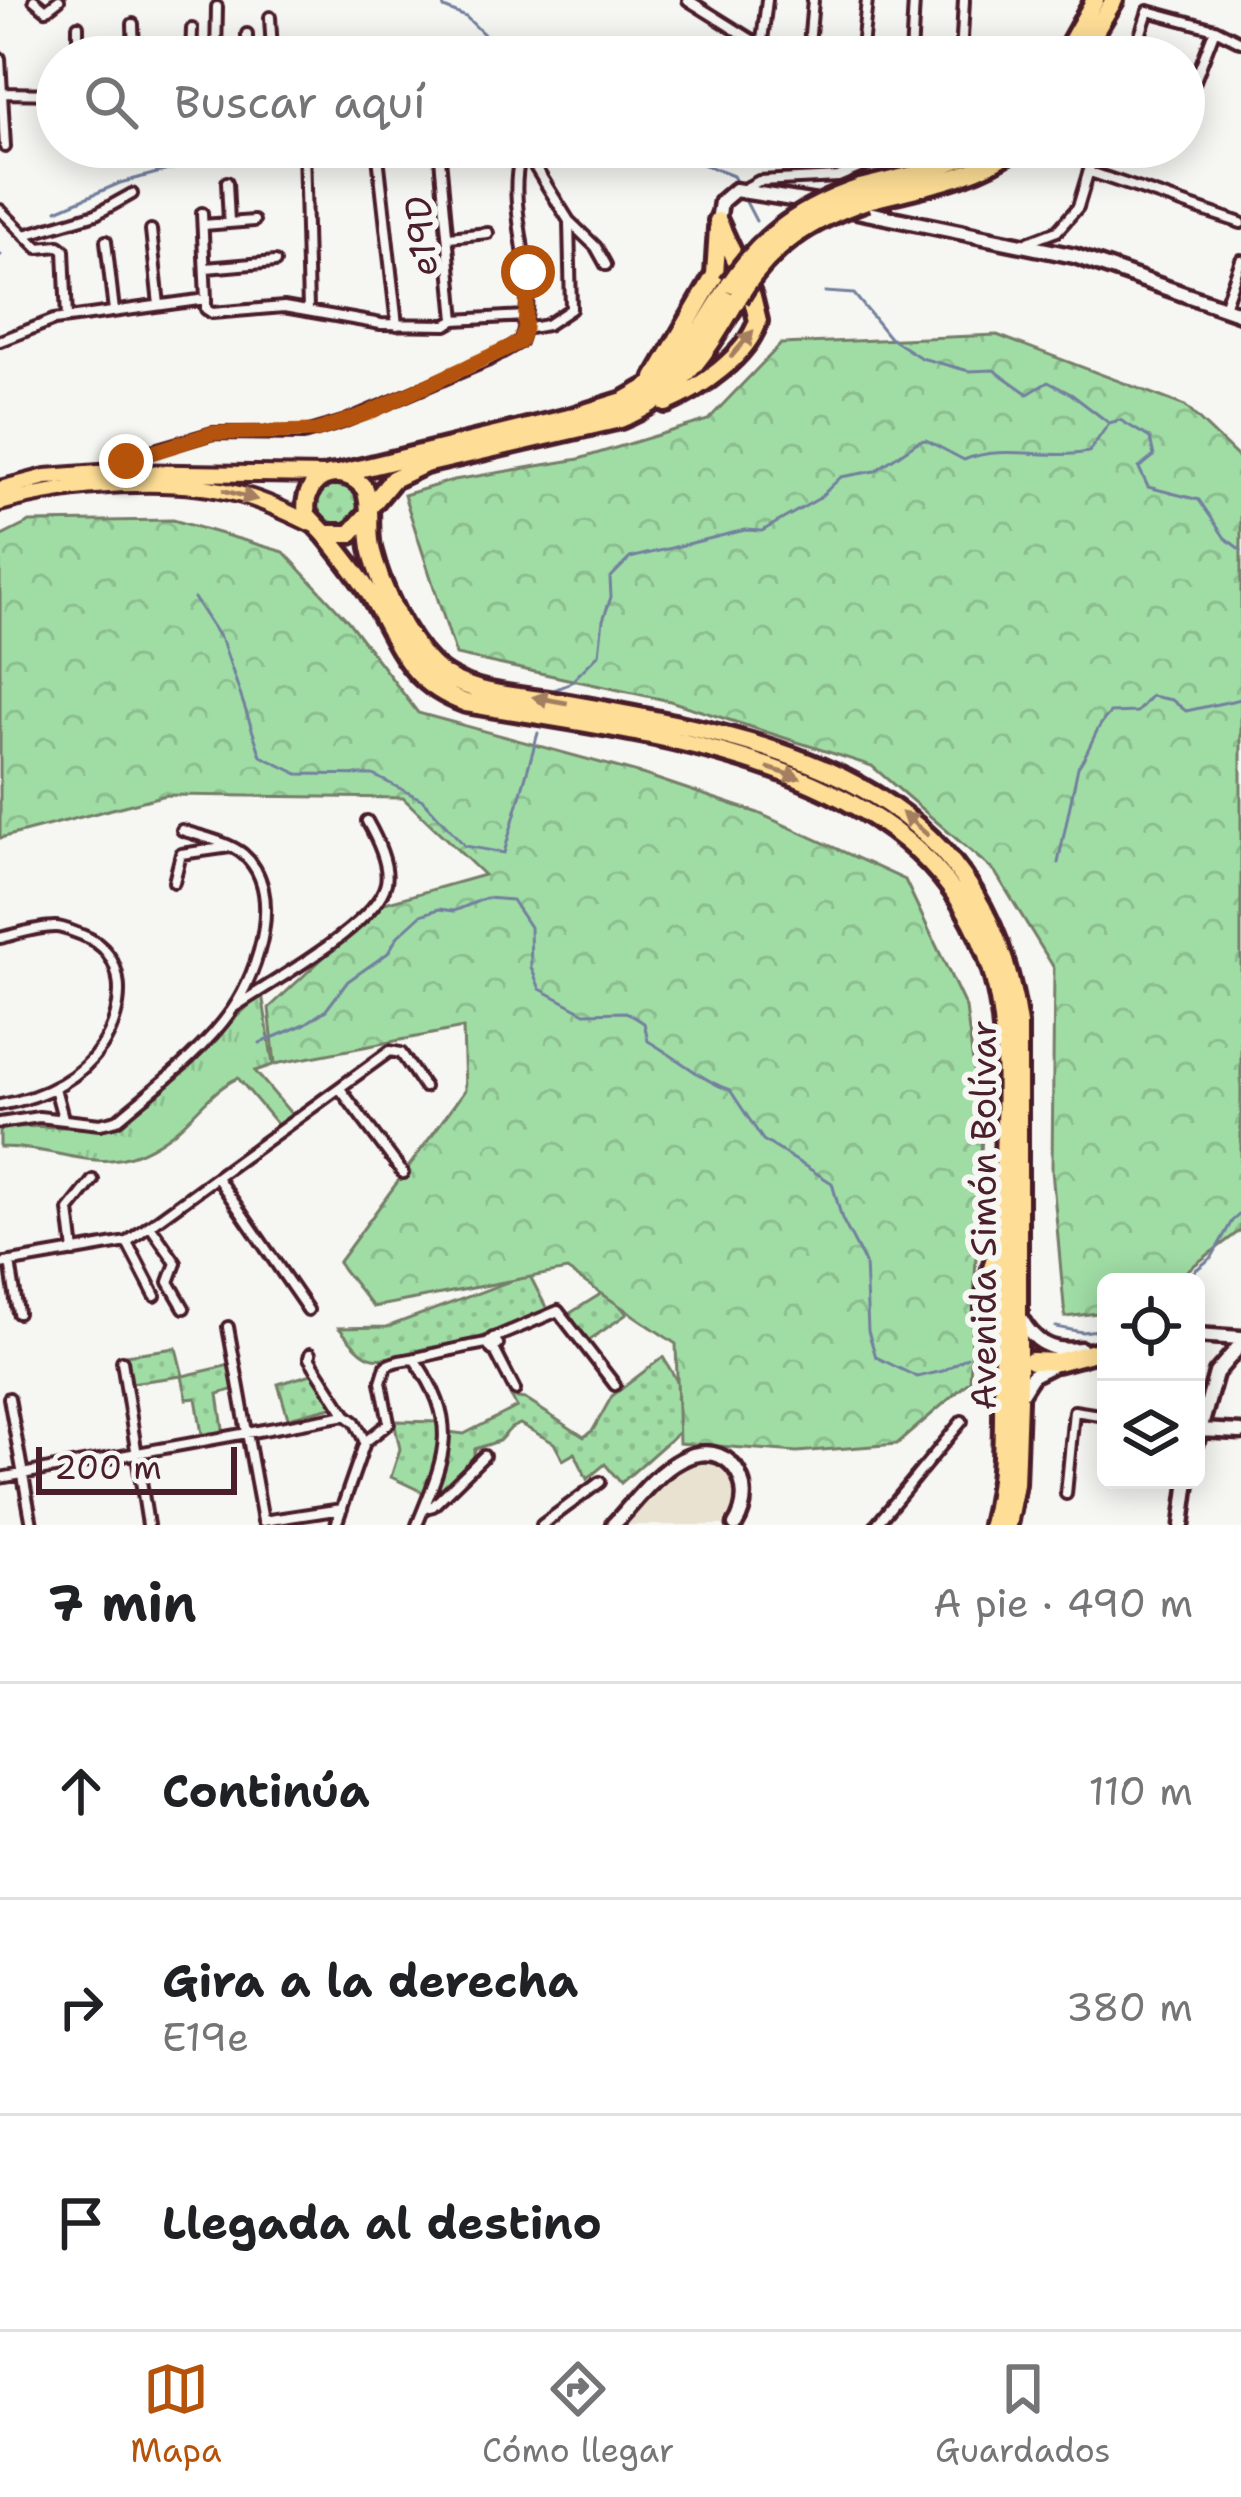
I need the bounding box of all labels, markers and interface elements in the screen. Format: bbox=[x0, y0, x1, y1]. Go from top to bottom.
search box bbox=[36, 36, 1205, 168]
icon: search bbox=[78, 69, 144, 135]
text: Buscar aquí bbox=[174, 72, 426, 132]
street label: e19D bbox=[393, 194, 449, 278]
route start bbox=[501, 245, 555, 299]
one-way arrow bbox=[729, 329, 755, 359]
route end bbox=[99, 434, 153, 488]
one-way arrow bbox=[222, 487, 259, 506]
one-way arrow bbox=[531, 691, 568, 710]
one-way arrow bbox=[766, 765, 803, 784]
one-way arrow bbox=[900, 811, 930, 837]
street label: Avenida Simón Bolívar bbox=[959, 1020, 1008, 1410]
map controls bbox=[1097, 1273, 1205, 1489]
button: locate bbox=[1097, 1273, 1205, 1381]
button: layers bbox=[1097, 1381, 1205, 1489]
scale bar bbox=[36, 1441, 237, 1494]
text: 200 m bbox=[54, 1445, 162, 1490]
text: 7 min bbox=[48, 1569, 197, 1637]
text: A pie · 490 m bbox=[933, 1577, 1193, 1629]
icon: ahead bbox=[48, 1758, 114, 1824]
text: Continúa bbox=[162, 1761, 370, 1821]
text: 110 m bbox=[1089, 1765, 1193, 1817]
text: Gira a la derecha bbox=[162, 1951, 578, 2011]
icon: right bbox=[48, 1974, 114, 2040]
text: 380 m bbox=[1066, 1981, 1193, 2033]
text: E19e bbox=[162, 2011, 249, 2063]
icon: arrive bbox=[48, 2190, 114, 2256]
text: Llegada al destino bbox=[162, 2193, 602, 2253]
tab: Mapa bbox=[130, 2356, 222, 2473]
tab: Cómo llegar bbox=[482, 2356, 674, 2473]
tab: Guardados bbox=[935, 2356, 1111, 2473]

